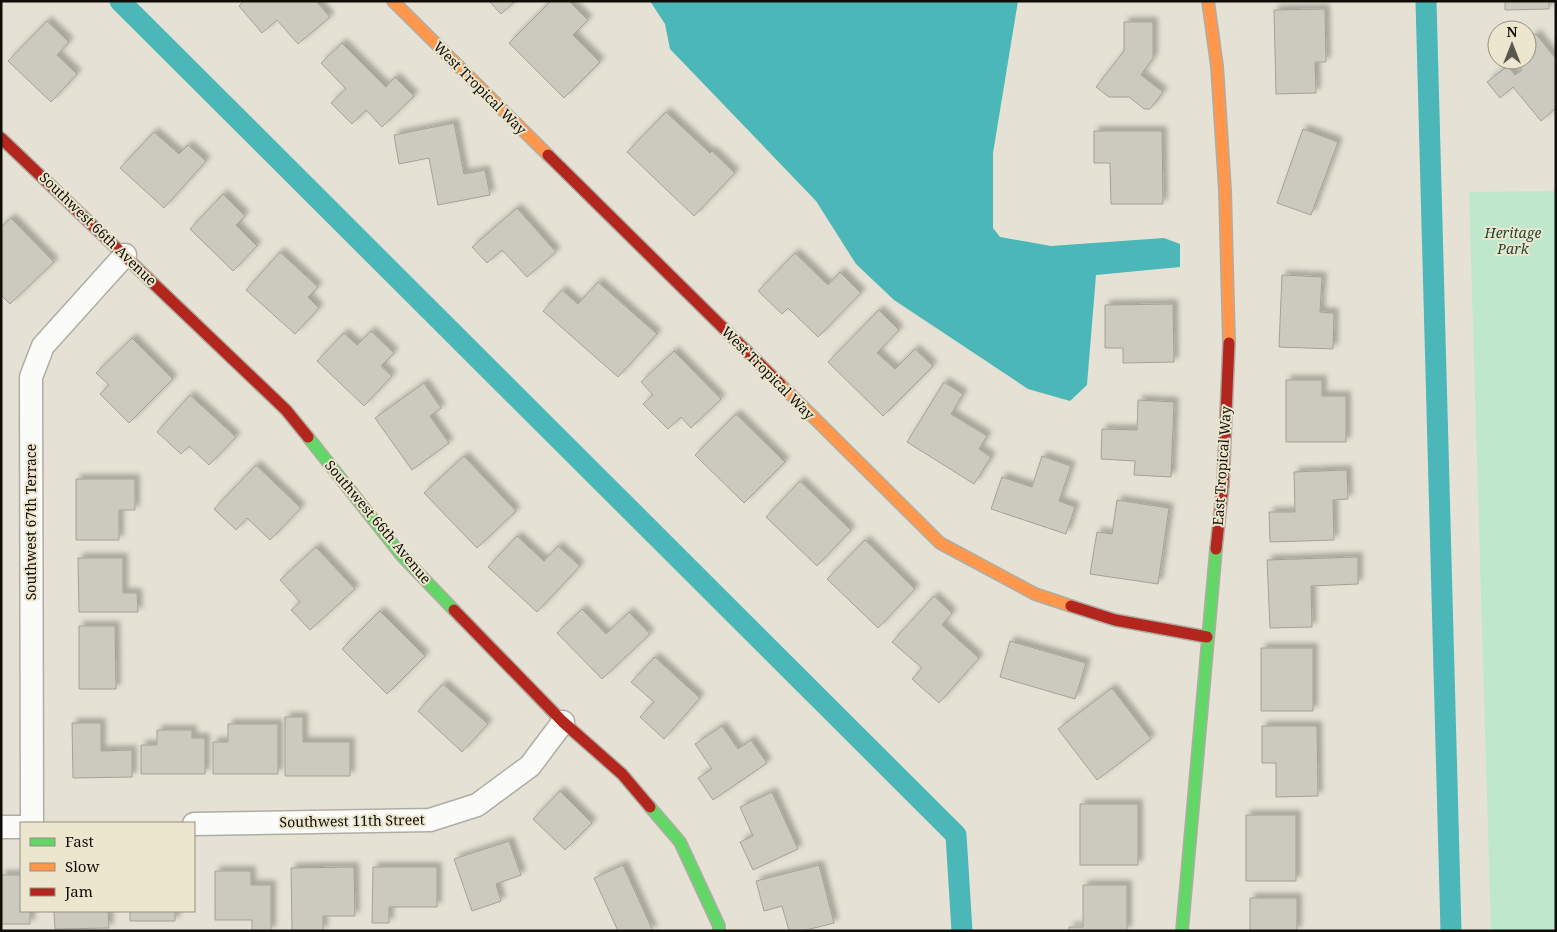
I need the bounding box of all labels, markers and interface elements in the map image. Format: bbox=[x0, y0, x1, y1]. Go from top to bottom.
north arrow bbox=[1487, 20, 1537, 70]
text: N bbox=[1506, 22, 1518, 41]
street label: West Tropical Way bbox=[430, 37, 531, 138]
street label: Southwest 66th Avenue bbox=[36, 168, 161, 290]
park label: Heritage Park bbox=[1484, 223, 1541, 258]
street label: West Tropical Way bbox=[718, 322, 819, 423]
street label: East Tropical Way bbox=[1208, 405, 1235, 526]
street label: Southwest 67th Terrace bbox=[21, 444, 40, 600]
street label: Southwest 66th Avenue bbox=[321, 456, 436, 588]
street label: Southwest 11th Street bbox=[279, 810, 425, 831]
legend bbox=[20, 822, 195, 912]
text: Fast bbox=[65, 831, 94, 851]
text: Slow bbox=[65, 856, 99, 876]
text: Jam bbox=[64, 881, 93, 901]

